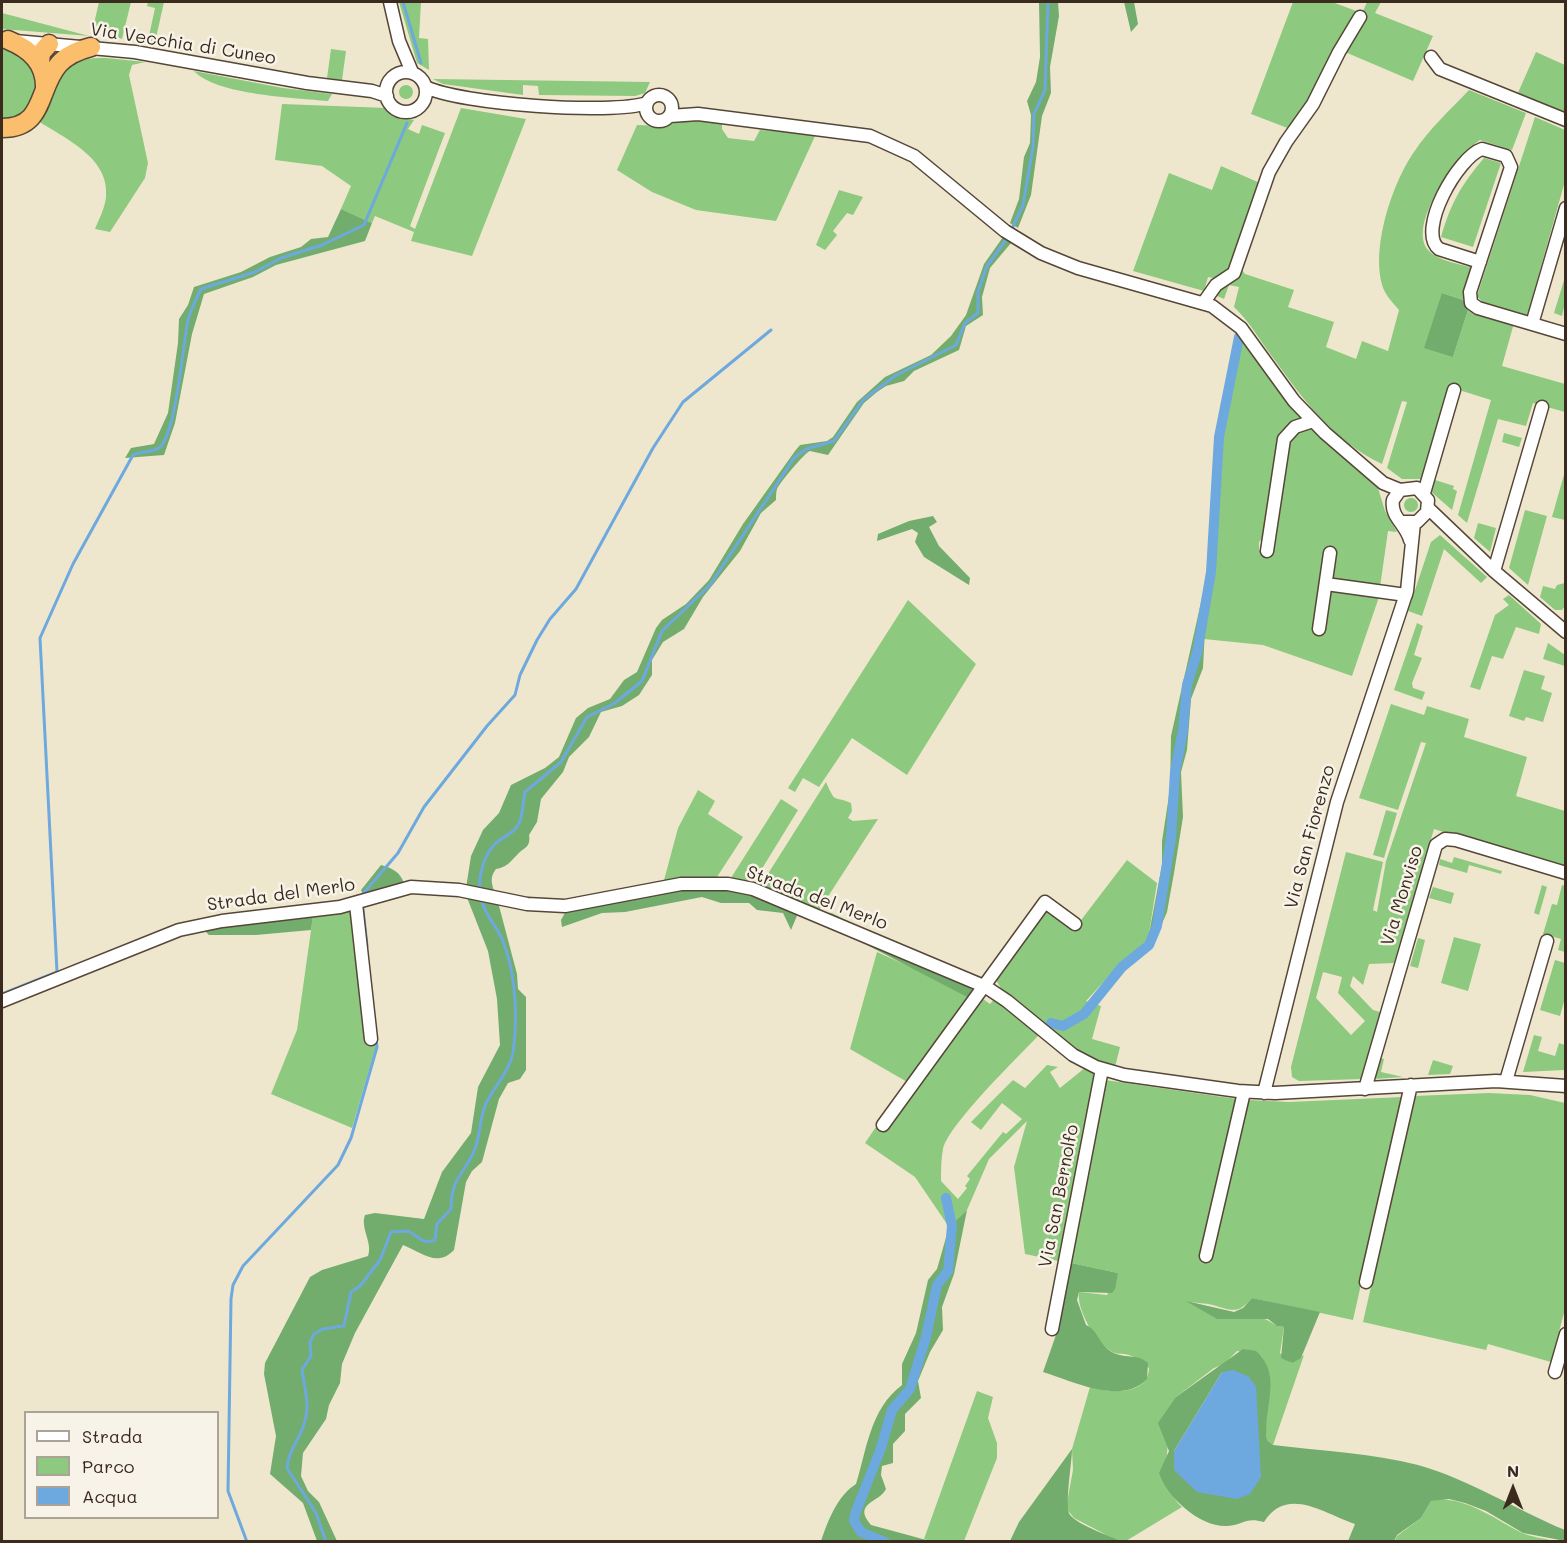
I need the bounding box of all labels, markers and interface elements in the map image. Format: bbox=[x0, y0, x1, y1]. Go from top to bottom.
street label: Via Vecchia di Cuneo bbox=[89, 19, 277, 69]
street label: Via San Fiorenzo bbox=[1280, 763, 1340, 911]
street label: Via Monviso bbox=[1377, 843, 1427, 949]
street label: Strada del Merlo bbox=[743, 861, 891, 935]
street label: Strada del Merlo bbox=[206, 874, 356, 916]
street label: Via San Bernolfo bbox=[1035, 1123, 1083, 1269]
legend bbox=[24, 1411, 219, 1519]
text: Strada bbox=[82, 1424, 143, 1448]
text: Parco bbox=[82, 1454, 135, 1478]
north arrow bbox=[1483, 1459, 1543, 1519]
text: N bbox=[1507, 1460, 1519, 1481]
text: Acqua bbox=[82, 1484, 138, 1508]

